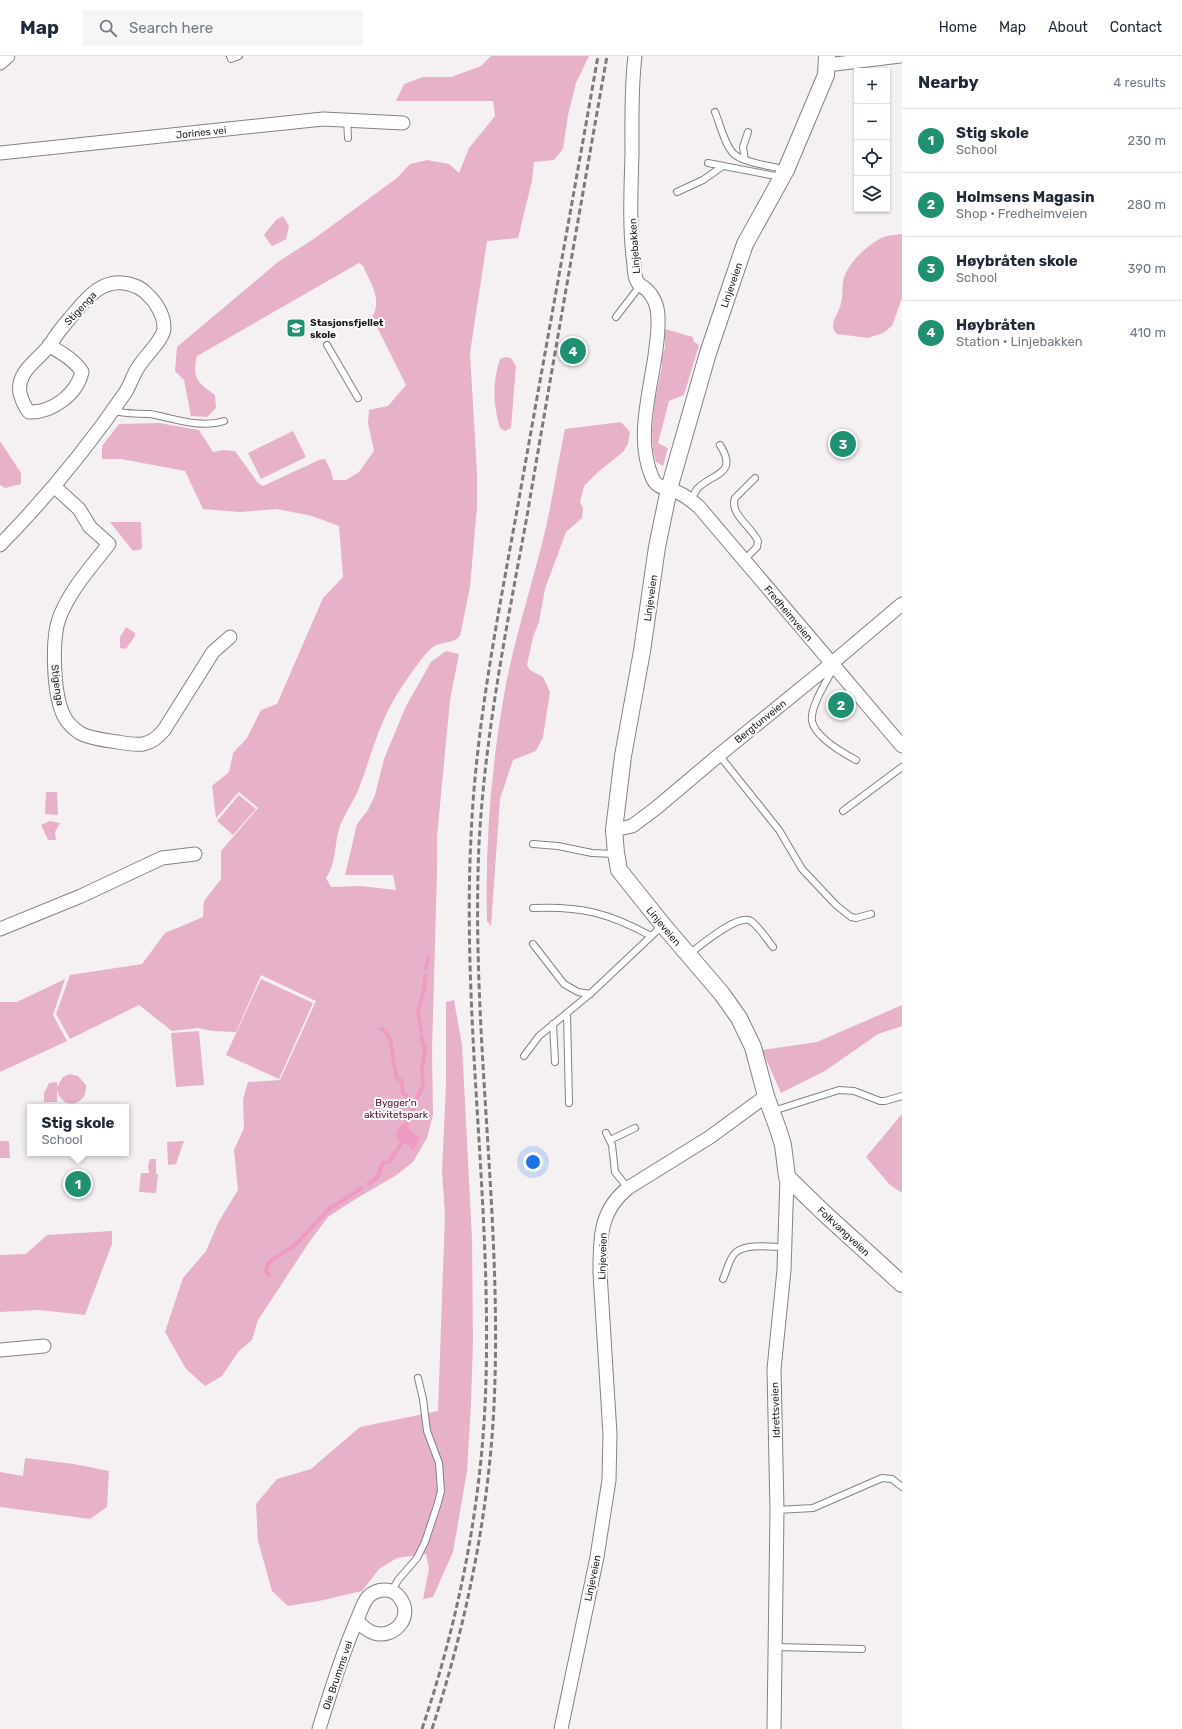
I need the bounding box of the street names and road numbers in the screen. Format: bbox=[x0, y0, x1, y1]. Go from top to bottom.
street label: Jorines vei bbox=[175, 124, 227, 142]
street label: Linjebakken bbox=[627, 218, 643, 274]
street label: Linjeveien bbox=[719, 261, 745, 310]
street label: Stigenga bbox=[62, 289, 99, 328]
street label: Linjeveien bbox=[642, 574, 660, 622]
street label: Fredheimveien bbox=[762, 583, 815, 644]
street label: Stigenga bbox=[48, 664, 66, 707]
street label: Bergtunveien bbox=[732, 697, 789, 746]
street label: Linjeveien bbox=[643, 905, 683, 949]
street label: Folkvangveien bbox=[815, 1205, 872, 1259]
street label: Linjeveien bbox=[596, 1232, 610, 1280]
street label: Idrettsveien bbox=[769, 1382, 783, 1438]
street label: Linjeveien bbox=[582, 1554, 604, 1602]
street label: Ole Brumms vei bbox=[321, 1639, 355, 1711]

